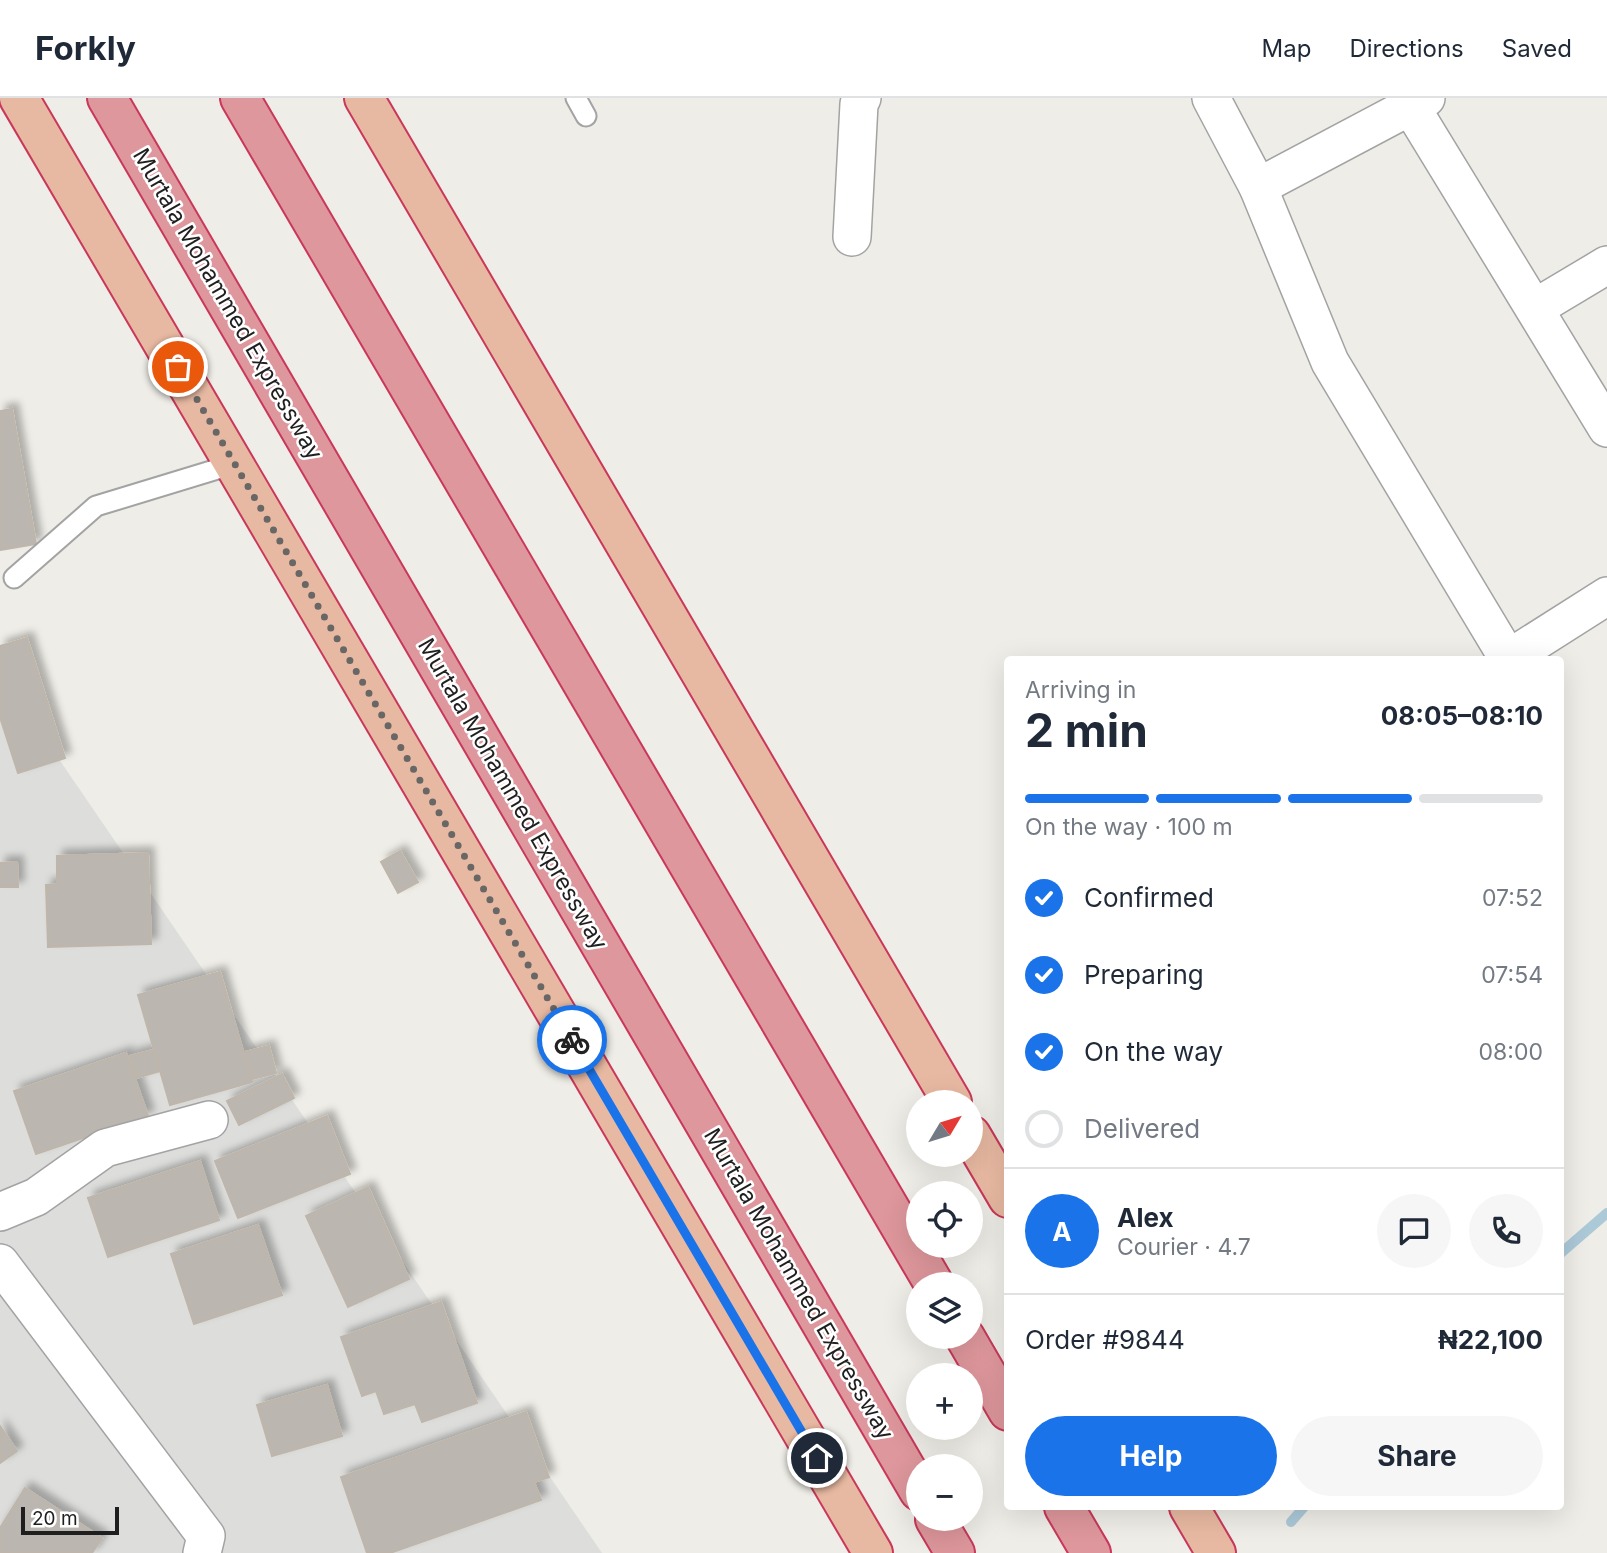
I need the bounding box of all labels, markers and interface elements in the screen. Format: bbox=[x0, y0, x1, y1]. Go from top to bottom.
text: Forkly bbox=[35, 28, 136, 68]
text: Map bbox=[1262, 34, 1311, 63]
text: Directions bbox=[1349, 34, 1464, 63]
text: Saved bbox=[1502, 34, 1572, 63]
street label: Murtala Mohammed Expressway bbox=[127, 143, 329, 465]
pin bbox=[148, 337, 208, 397]
icon: bag bbox=[159, 348, 197, 386]
street label: Murtala Mohammed Expressway bbox=[412, 633, 614, 955]
text: Arriving in bbox=[1025, 676, 1136, 704]
text: 08:05–08:10 bbox=[1381, 700, 1543, 731]
text: 2 min bbox=[1025, 702, 1148, 758]
text: On the way · 100 m bbox=[1025, 813, 1233, 841]
icon: check bbox=[1025, 879, 1063, 917]
text: Confirmed bbox=[1084, 882, 1214, 913]
text: 07:52 bbox=[1482, 884, 1543, 912]
icon: check bbox=[1025, 956, 1063, 994]
text: Preparing bbox=[1084, 959, 1204, 990]
text: 07:54 bbox=[1481, 961, 1543, 989]
courier bbox=[537, 1005, 607, 1075]
icon: bike bbox=[553, 1021, 591, 1059]
icon: check bbox=[1025, 1033, 1063, 1071]
text: On the way bbox=[1084, 1036, 1223, 1067]
text: 08:00 bbox=[1479, 1038, 1543, 1066]
north arrow bbox=[906, 1090, 984, 1167]
map controls bbox=[906, 1090, 983, 1531]
text: Delivered bbox=[1084, 1113, 1200, 1144]
street label: Murtala Mohammed Expressway bbox=[698, 1123, 900, 1445]
button: locate bbox=[906, 1181, 983, 1258]
button: chat bbox=[1377, 1194, 1451, 1268]
button: phone bbox=[1469, 1194, 1543, 1268]
text: Alex bbox=[1117, 1202, 1174, 1233]
text: A bbox=[1052, 1216, 1072, 1247]
text: Courier · 4.7 bbox=[1117, 1233, 1251, 1261]
button: layers bbox=[906, 1272, 983, 1349]
text: Order #9844 bbox=[1025, 1324, 1185, 1355]
text: ₦22,100 bbox=[1438, 1324, 1543, 1355]
button: + bbox=[906, 1363, 983, 1440]
button: Help bbox=[1025, 1416, 1277, 1496]
button: Share bbox=[1291, 1416, 1543, 1496]
pin bbox=[787, 1428, 847, 1488]
icon: home bbox=[798, 1439, 836, 1477]
button: − bbox=[906, 1454, 983, 1531]
scale bar bbox=[21, 1504, 119, 1536]
text: 20 m bbox=[32, 1507, 78, 1530]

